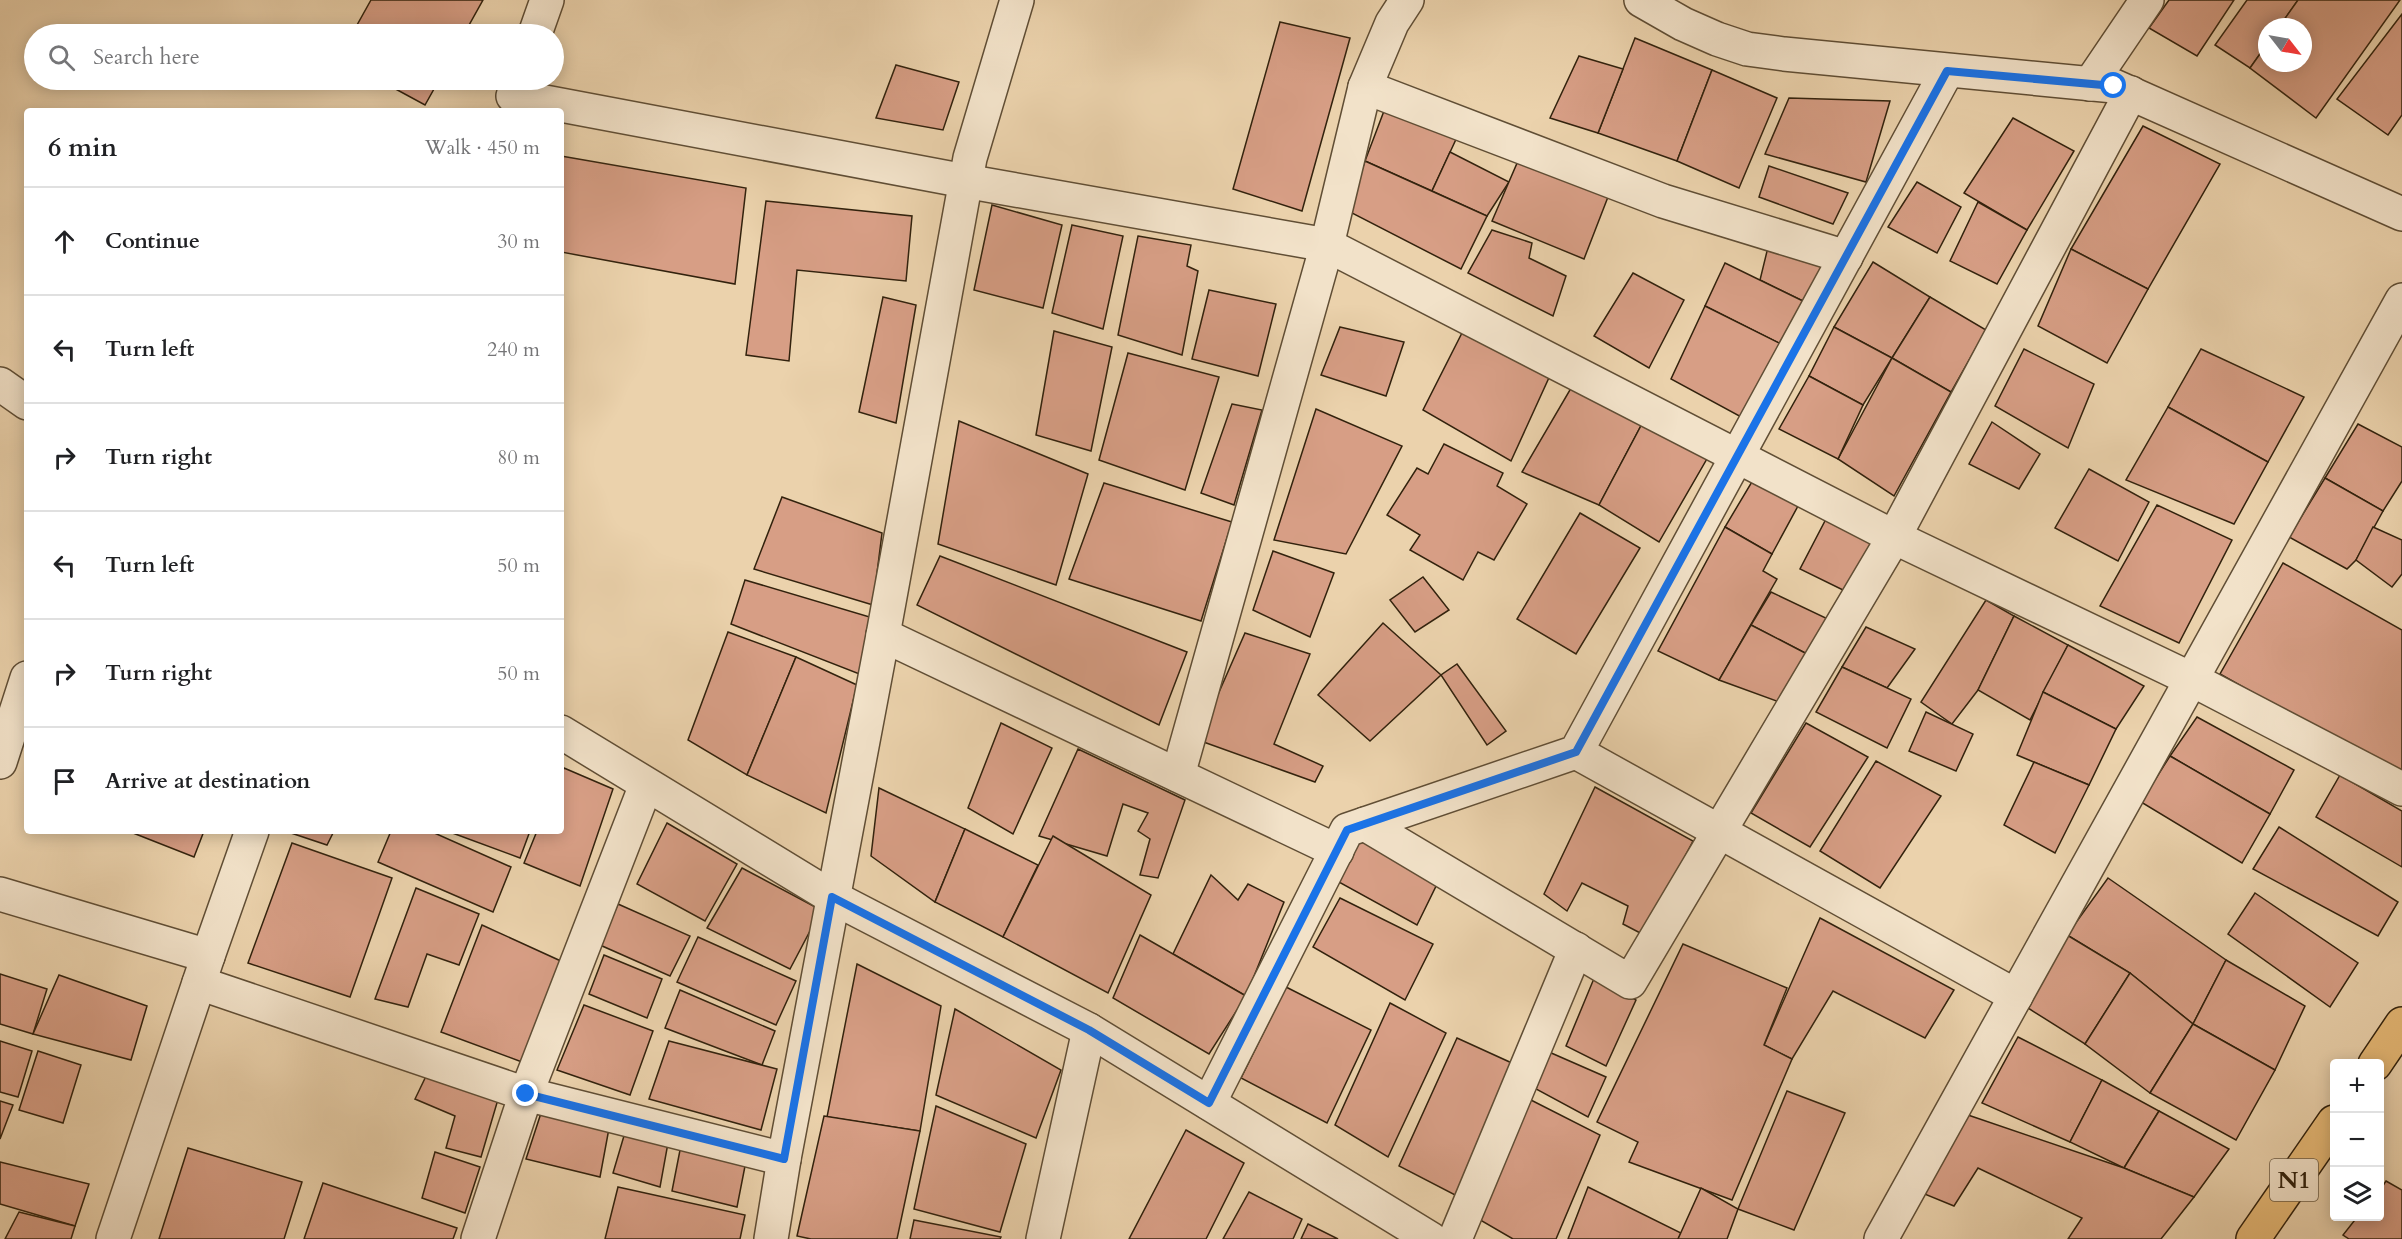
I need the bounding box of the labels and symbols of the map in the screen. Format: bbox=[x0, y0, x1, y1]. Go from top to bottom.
north arrow bbox=[2258, 18, 2312, 72]
route start bbox=[2100, 72, 2126, 98]
route end bbox=[512, 1080, 538, 1106]
road number: N1 bbox=[2270, 1159, 2318, 1201]

